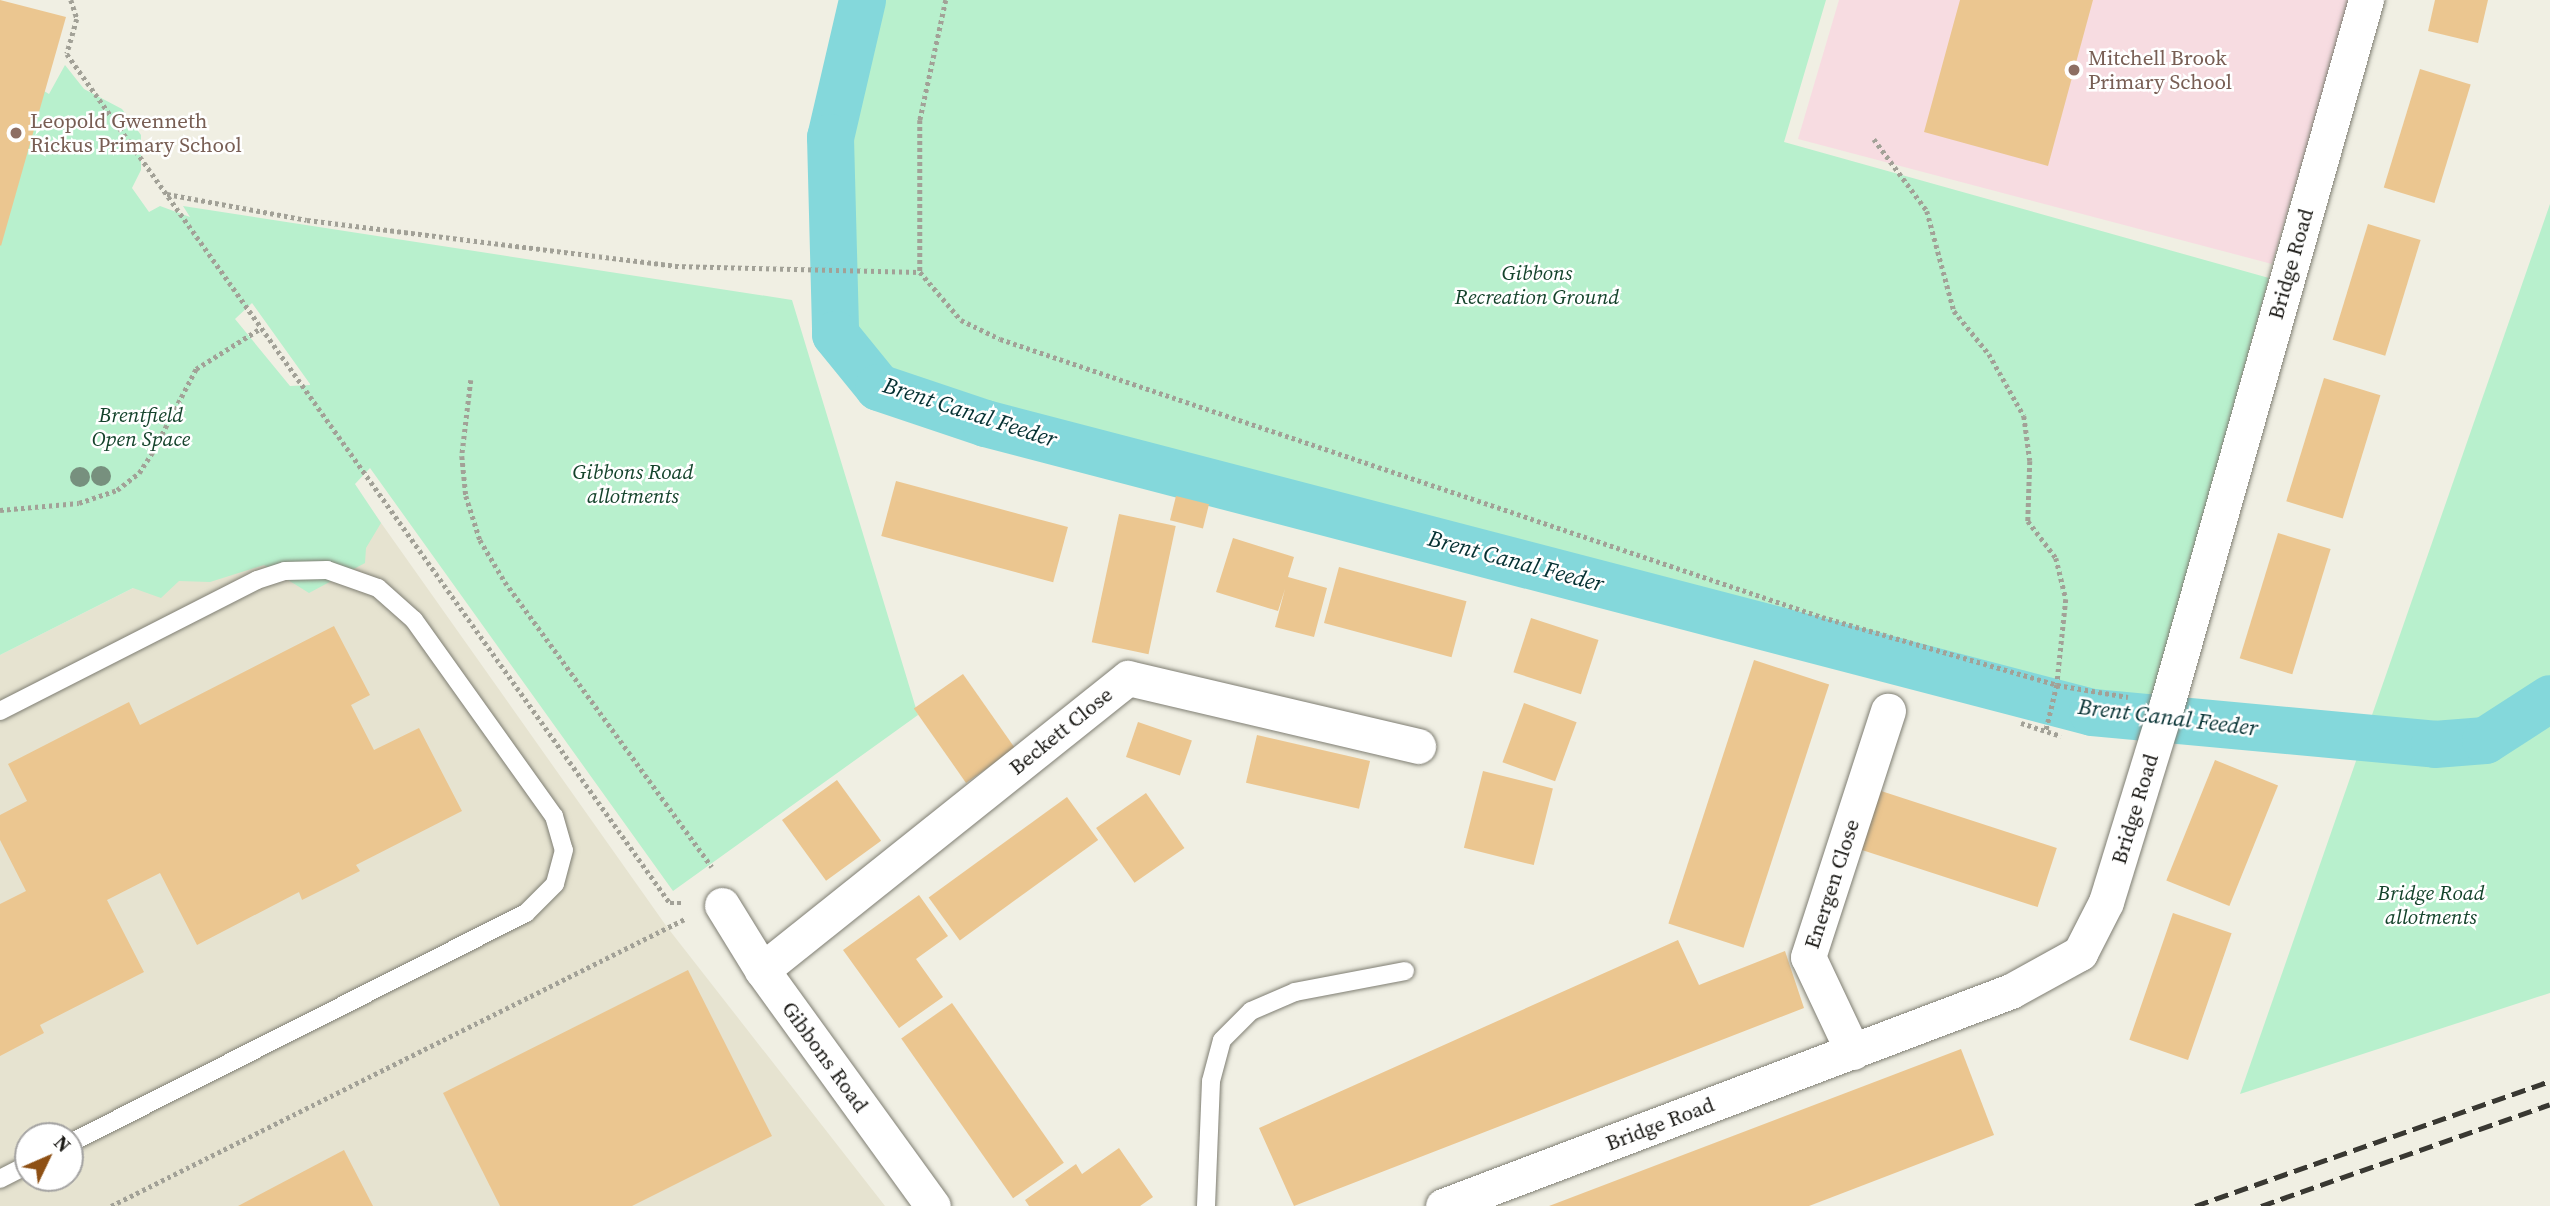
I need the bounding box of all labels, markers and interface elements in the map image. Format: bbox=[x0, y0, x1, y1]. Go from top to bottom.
place label: Mitchell Brook Primary School bbox=[2088, 45, 2232, 95]
marker: Mitchell Brook Primary School bbox=[2066, 62, 2082, 78]
place label: Leopold Gwenneth Rickus Primary School bbox=[30, 108, 242, 158]
marker: Leopold Gwenneth Rickus Primary School bbox=[8, 125, 24, 141]
street label: Bridge Road bbox=[2263, 206, 2319, 322]
park label: Gibbons Recreation Ground bbox=[1455, 260, 1619, 310]
water label: Brent Canal Feeder bbox=[880, 371, 1060, 453]
park label: Brentfield Open Space bbox=[92, 402, 190, 452]
park label: Gibbons Road allotments bbox=[572, 459, 694, 509]
water label: Brent Canal Feeder bbox=[1425, 524, 1607, 598]
street label: Beckett Close bbox=[1004, 682, 1118, 780]
water label: Brent Canal Feeder bbox=[2076, 692, 2260, 742]
street label: Bridge Road bbox=[2106, 751, 2164, 867]
street label: Energen Close bbox=[1799, 816, 1865, 952]
park label: Bridge Road allotments bbox=[2377, 880, 2485, 930]
street label: Gibbons Road bbox=[776, 997, 874, 1117]
street label: Bridge Road bbox=[1602, 1092, 1718, 1156]
north arrow bbox=[14, 1122, 84, 1192]
text: N bbox=[49, 1130, 77, 1158]

